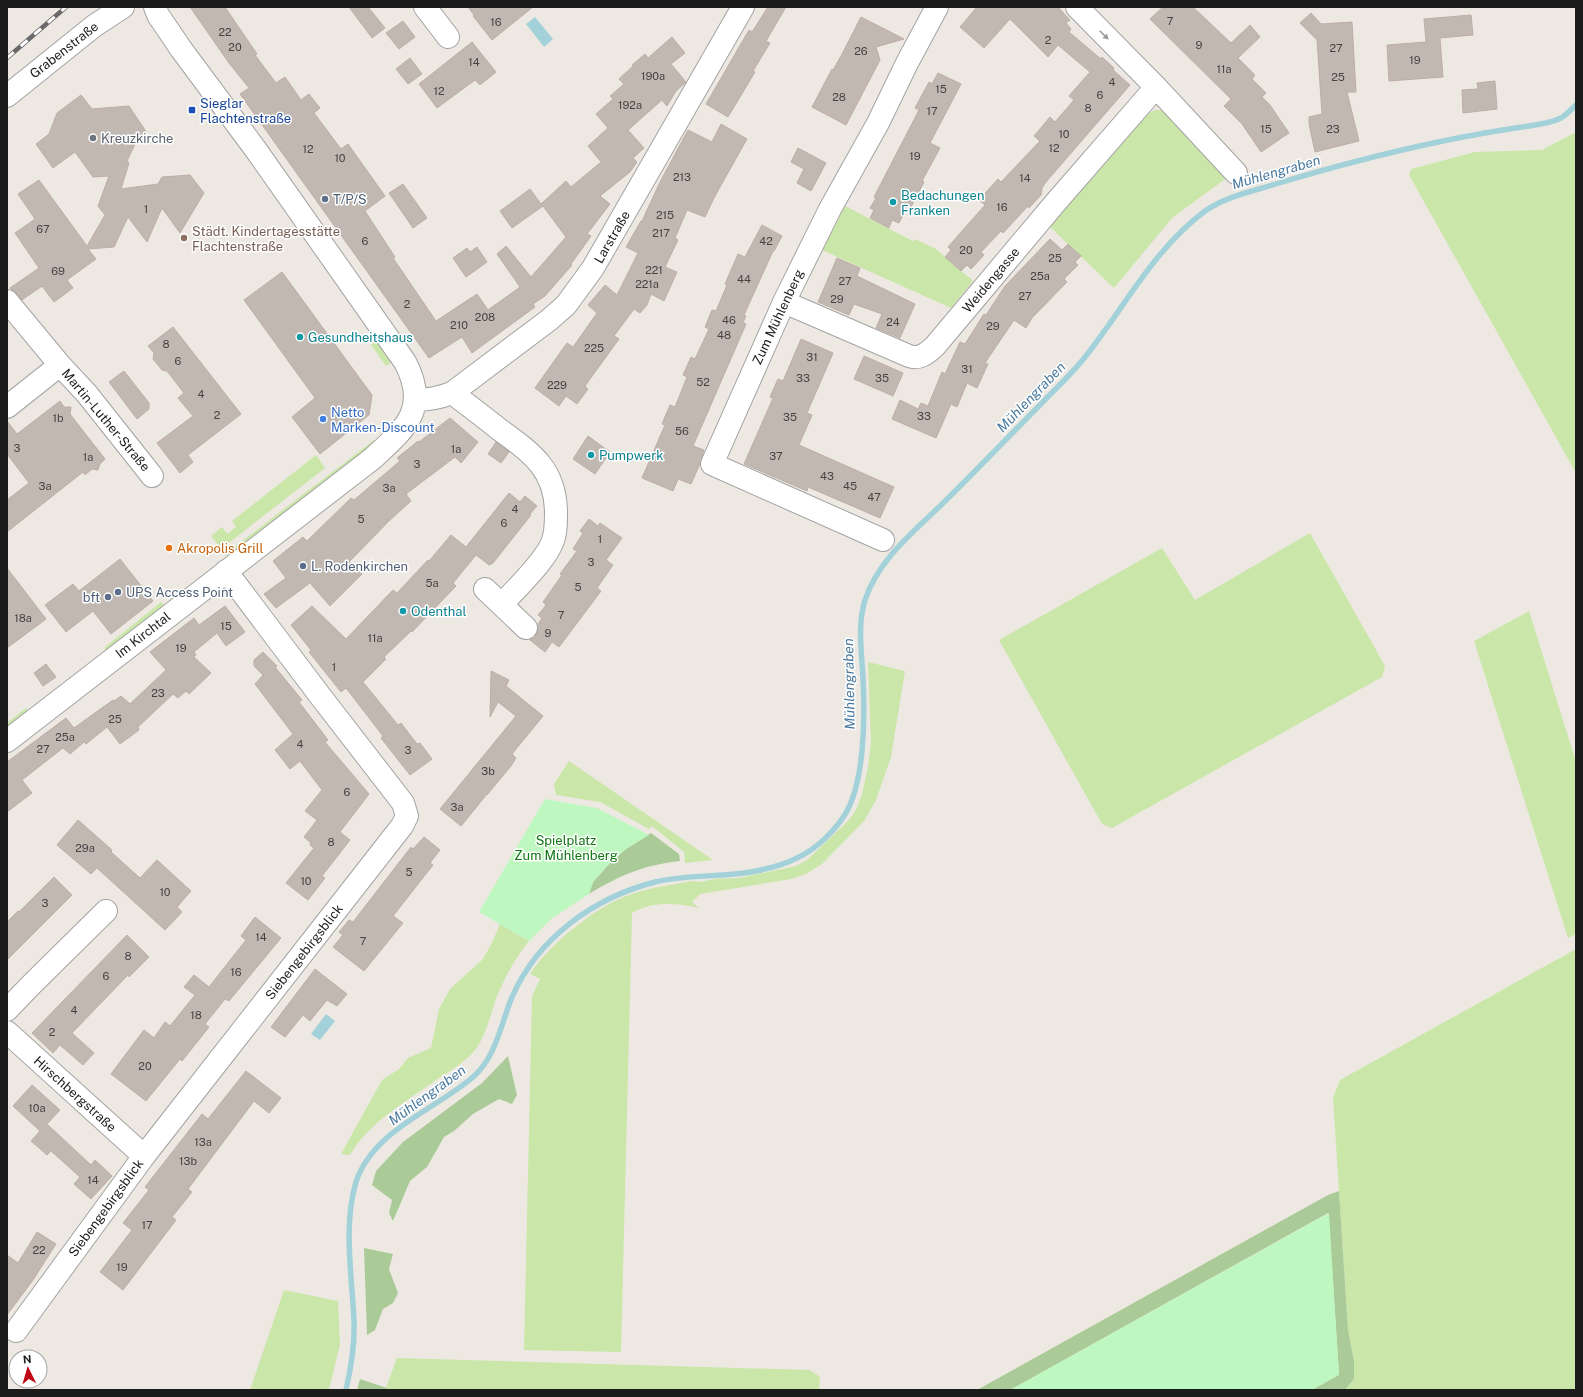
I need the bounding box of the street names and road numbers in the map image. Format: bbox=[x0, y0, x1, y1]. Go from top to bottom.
street label: Grabenstraße bbox=[27, 19, 101, 81]
street label: Larstraße bbox=[591, 208, 633, 266]
street label: Weidengasse bbox=[959, 244, 1023, 316]
street label: Zum Mühlenberg bbox=[749, 267, 807, 367]
street label: Martin-Luther-Straße bbox=[59, 366, 153, 474]
street label: Im Kirchtal bbox=[113, 609, 173, 661]
street label: Siebengebirgsblick bbox=[262, 901, 346, 1003]
street label: Hirschbergstraße bbox=[31, 1053, 119, 1135]
street label: Siebengebirgsblick bbox=[66, 1156, 146, 1260]

